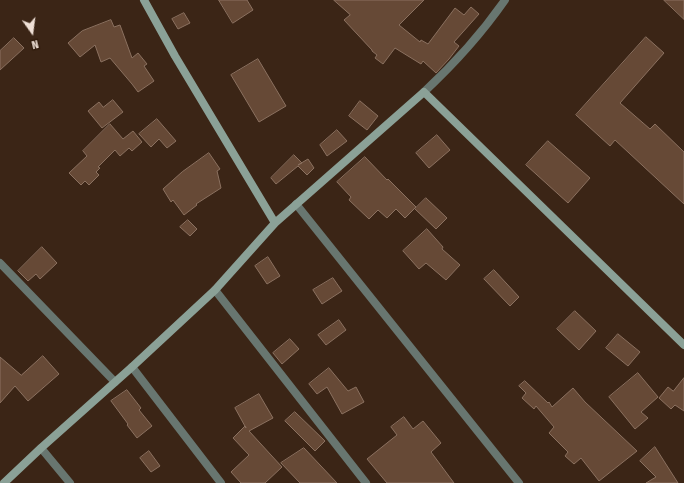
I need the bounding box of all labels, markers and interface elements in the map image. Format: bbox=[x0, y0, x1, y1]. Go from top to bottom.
north arrow bbox=[12, 12, 52, 52]
text: N bbox=[30, 37, 40, 51]

